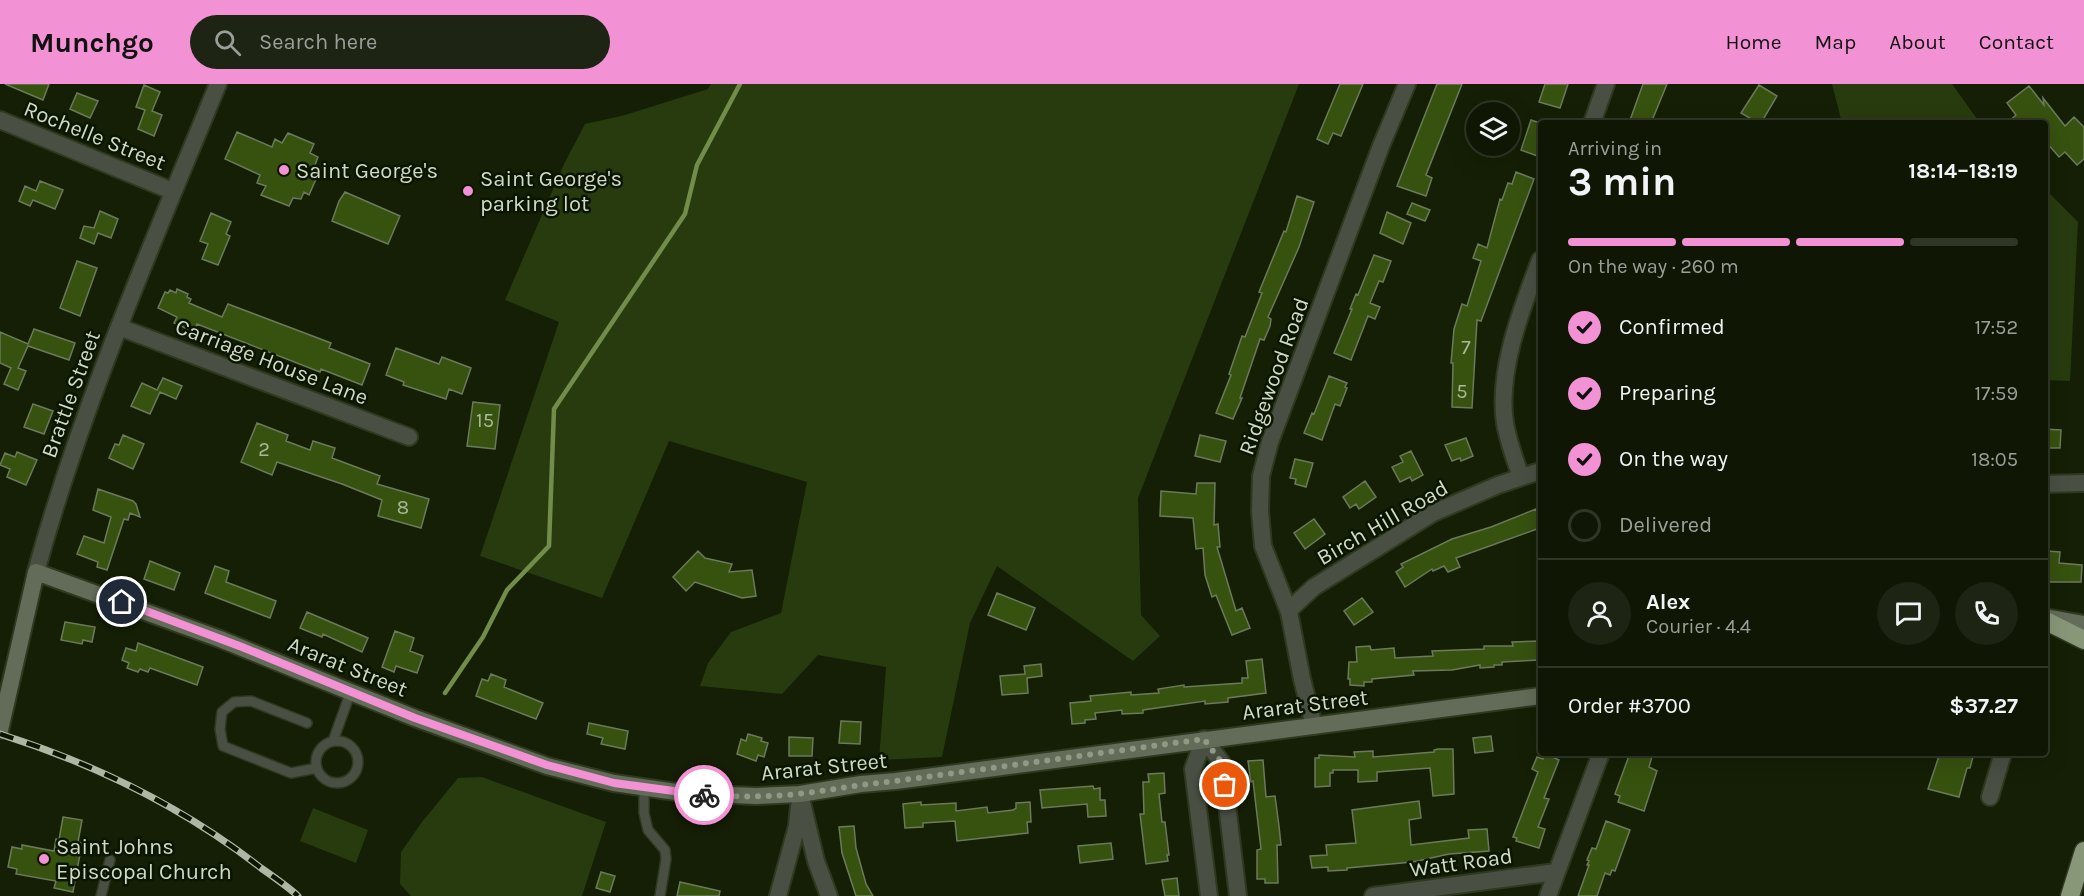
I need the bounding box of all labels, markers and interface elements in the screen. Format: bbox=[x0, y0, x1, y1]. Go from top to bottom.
search box bbox=[190, 15, 610, 69]
text: Munchgo bbox=[30, 26, 154, 59]
icon: search bbox=[211, 26, 244, 59]
text: Search here bbox=[259, 29, 377, 55]
text: Home bbox=[1726, 30, 1782, 54]
text: Map bbox=[1815, 30, 1856, 54]
text: About bbox=[1889, 30, 1946, 54]
text: Contact bbox=[1979, 30, 2054, 54]
street label: Rochelle Street bbox=[20, 96, 169, 176]
map controls bbox=[1466, 102, 1520, 156]
button: layers bbox=[1466, 102, 1520, 156]
text: Arriving in bbox=[1568, 137, 1662, 160]
place label: Saint George's bbox=[296, 158, 438, 184]
text: 18:14–18:19 bbox=[1908, 158, 2018, 184]
text: 3 min bbox=[1568, 159, 1676, 205]
marker: Saint George's bbox=[277, 163, 291, 177]
place label: Saint George's parking lot bbox=[480, 166, 622, 217]
marker: Saint George's parking lot bbox=[461, 184, 475, 198]
text: On the way · 260 m bbox=[1568, 255, 1739, 278]
street label: Ridgewood Road bbox=[1233, 294, 1314, 459]
icon: check bbox=[1568, 311, 1601, 344]
street label: Carriage House Lane bbox=[172, 313, 372, 411]
text: Confirmed bbox=[1619, 314, 1725, 340]
text: 17:52 bbox=[1975, 316, 2018, 339]
street label: Brattle Street bbox=[36, 327, 106, 461]
house number: 7 bbox=[1461, 336, 1471, 359]
icon: check bbox=[1568, 377, 1601, 410]
house number: 5 bbox=[1456, 380, 1468, 403]
text: Preparing bbox=[1619, 380, 1716, 406]
text: 17:59 bbox=[1975, 382, 2018, 405]
house number: 15 bbox=[476, 409, 494, 432]
house number: 2 bbox=[258, 438, 270, 461]
icon: check bbox=[1568, 443, 1601, 476]
text: On the way bbox=[1619, 446, 1728, 472]
text: 18:05 bbox=[1971, 448, 2018, 471]
street label: Birch Hill Road bbox=[1312, 475, 1453, 571]
house number: 8 bbox=[397, 496, 409, 519]
text: Delivered bbox=[1619, 512, 1712, 538]
pin bbox=[96, 576, 147, 627]
button: person bbox=[1568, 582, 1631, 645]
button: chat bbox=[1877, 582, 1940, 645]
button: phone bbox=[1955, 582, 2018, 645]
icon: home bbox=[105, 585, 138, 618]
text: Alex bbox=[1646, 589, 1690, 615]
text: Courier · 4.4 bbox=[1646, 615, 1751, 638]
street label: Ararat Street bbox=[284, 631, 411, 703]
street label: Ararat Street bbox=[1241, 684, 1370, 726]
text: Order #3700 bbox=[1568, 693, 1691, 719]
text: $37.27 bbox=[1949, 693, 2018, 719]
street label: Ararat Street bbox=[760, 747, 888, 787]
pin bbox=[1199, 759, 1250, 810]
courier bbox=[674, 765, 734, 825]
icon: bag bbox=[1208, 768, 1241, 801]
icon: bike bbox=[688, 779, 721, 812]
place label: Saint Johns Episcopal Church bbox=[56, 834, 232, 885]
street label: Watt Road bbox=[1408, 843, 1514, 883]
marker: Saint Johns Episcopal Church bbox=[37, 852, 51, 866]

